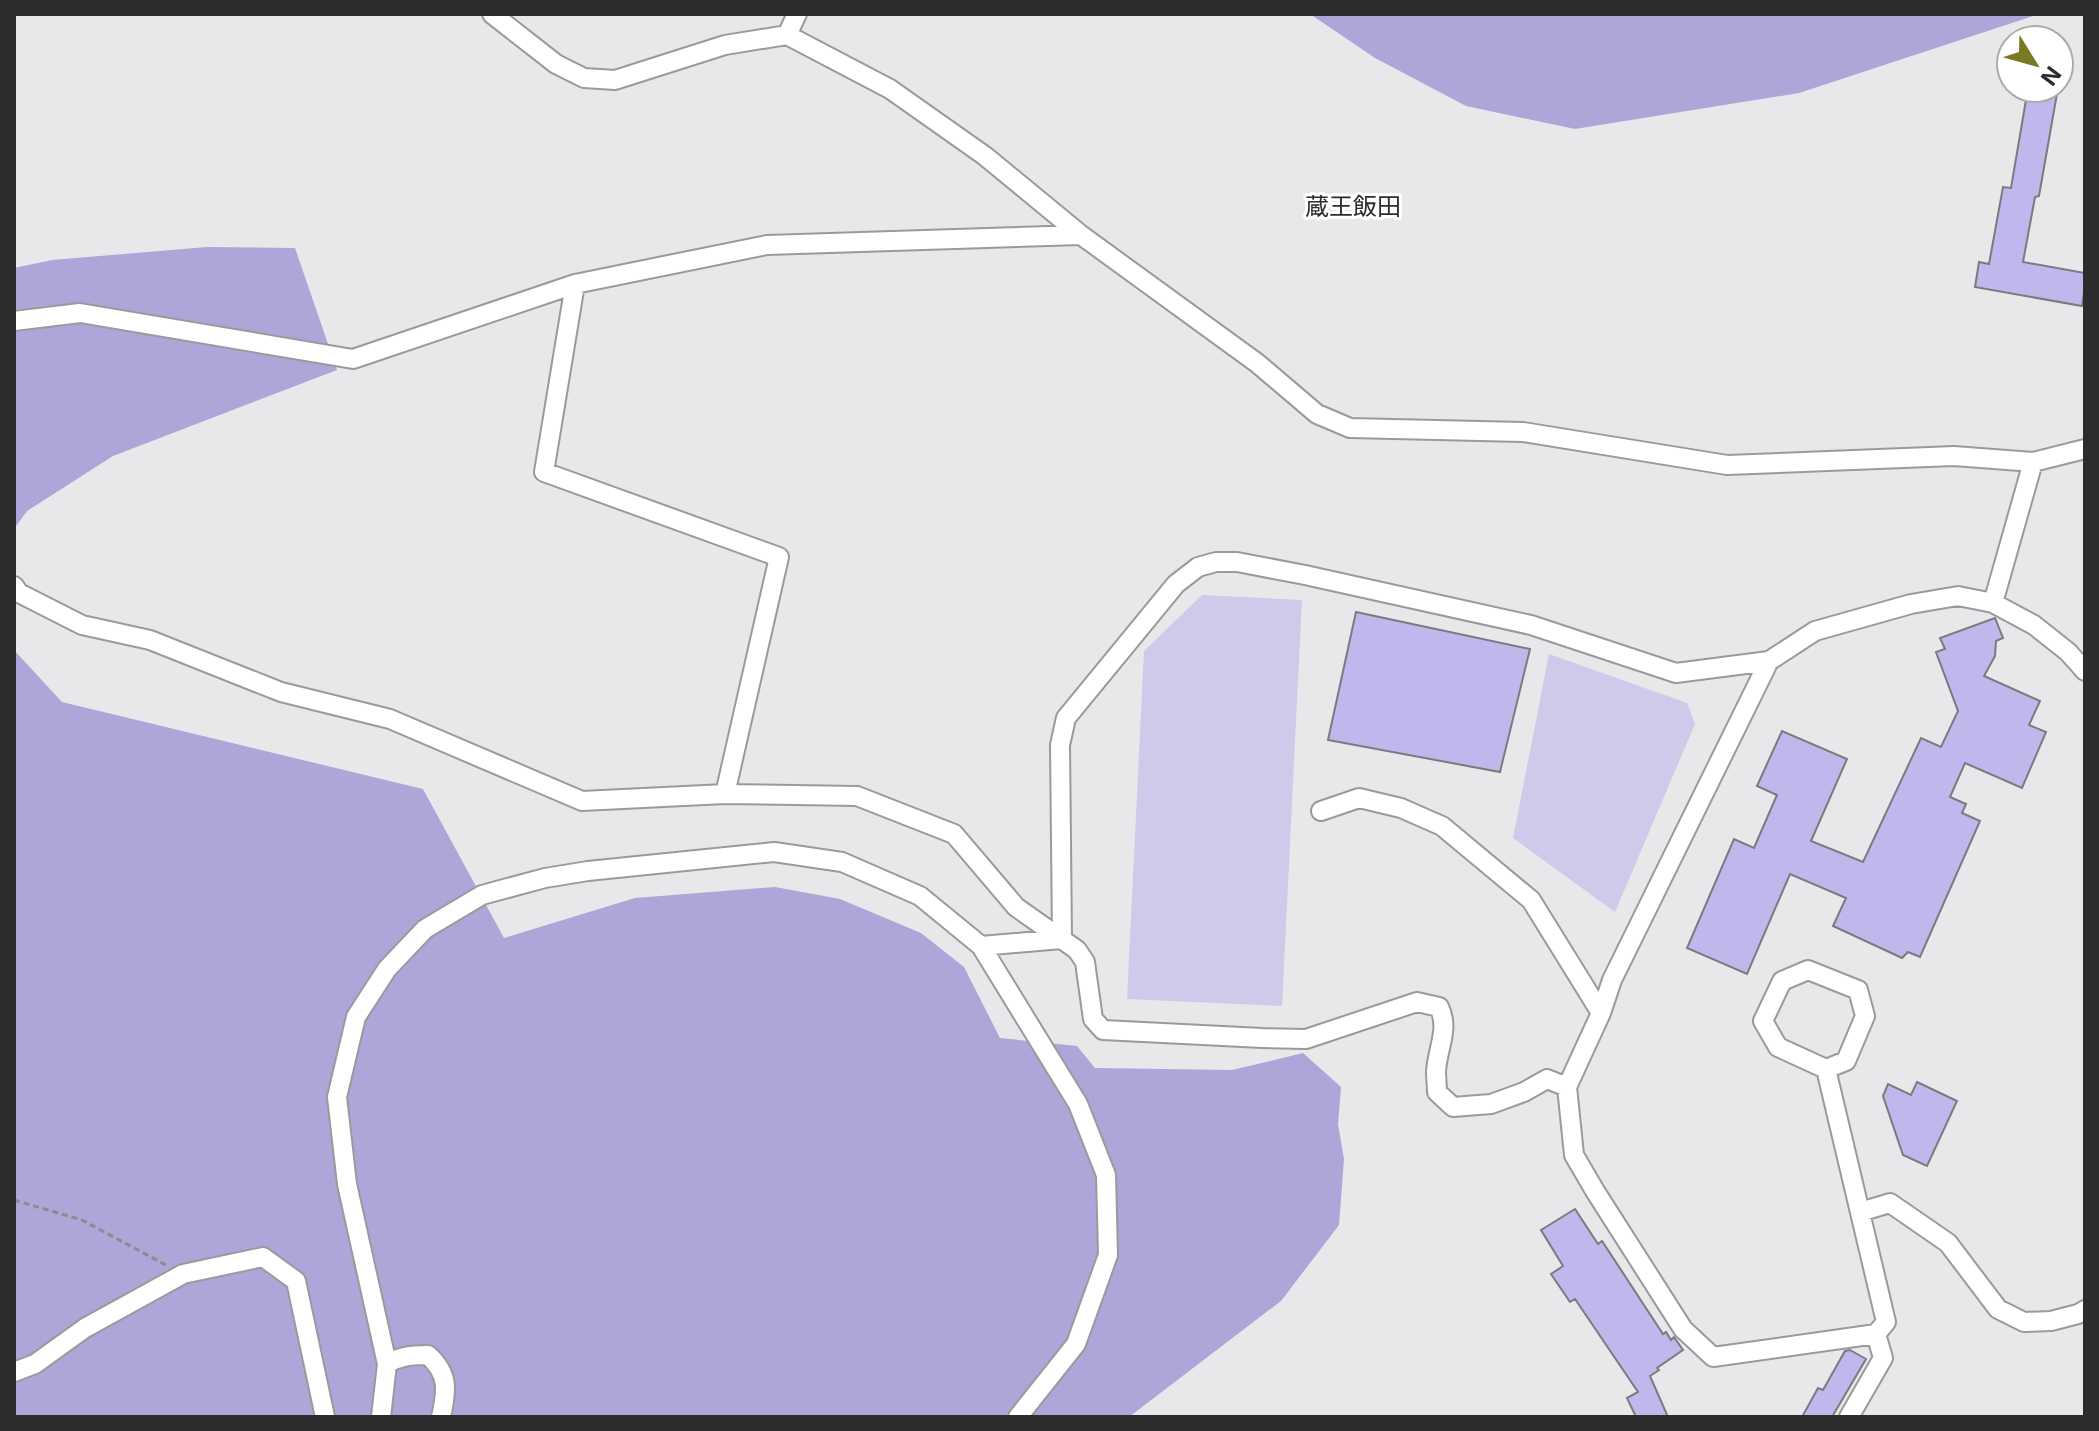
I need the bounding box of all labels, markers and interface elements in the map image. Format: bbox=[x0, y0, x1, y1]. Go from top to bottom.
north arrow bbox=[1995, 24, 2075, 104]
text: N bbox=[2036, 62, 2066, 91]
district label: 蔵王飯田 bbox=[1305, 192, 1401, 221]

